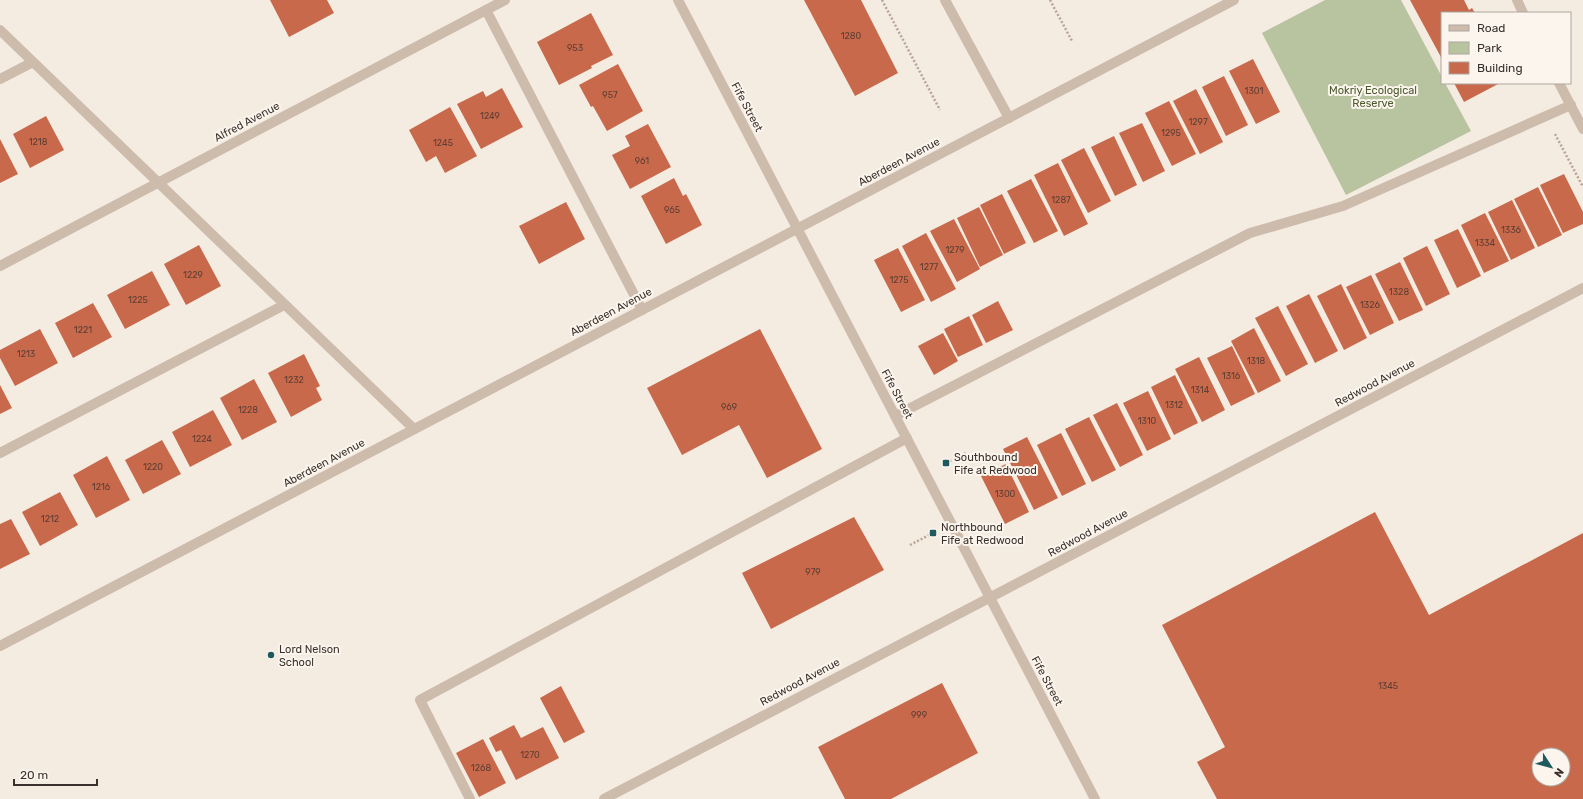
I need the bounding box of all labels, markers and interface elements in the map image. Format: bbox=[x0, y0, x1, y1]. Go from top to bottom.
legend bbox=[1441, 12, 1571, 84]
text: Road bbox=[1477, 21, 1505, 35]
house number: 1280 bbox=[841, 31, 862, 41]
text: Park bbox=[1477, 41, 1503, 55]
house number: 953 bbox=[567, 43, 583, 53]
text: Building bbox=[1477, 61, 1523, 75]
street label: Fife Street bbox=[729, 80, 766, 134]
park label: Mokriy Ecological Reserve bbox=[1329, 84, 1417, 110]
house number: 1301 bbox=[1245, 86, 1264, 96]
house number: 957 bbox=[602, 90, 618, 100]
street label: Alfred Avenue bbox=[212, 99, 282, 145]
house number: 1249 bbox=[480, 111, 500, 121]
house number: 1297 bbox=[1188, 117, 1208, 127]
house number: 1295 bbox=[1161, 128, 1181, 138]
street label: Aberdeen Avenue bbox=[856, 135, 942, 189]
house number: 1218 bbox=[29, 137, 48, 147]
house number: 1245 bbox=[433, 138, 453, 148]
house number: 961 bbox=[635, 156, 649, 166]
house number: 1287 bbox=[1051, 195, 1071, 205]
house number: 965 bbox=[664, 205, 680, 215]
house number: 1336 bbox=[1501, 225, 1522, 235]
house number: 1334 bbox=[1475, 238, 1496, 248]
house number: 1279 bbox=[945, 245, 965, 255]
house number: 1277 bbox=[920, 262, 939, 272]
house number: 1229 bbox=[183, 270, 203, 280]
house number: 1275 bbox=[889, 275, 909, 285]
street label: Aberdeen Avenue bbox=[568, 285, 654, 339]
house number: 1328 bbox=[1389, 287, 1409, 297]
house number: 1225 bbox=[128, 295, 148, 305]
house number: 1326 bbox=[1360, 300, 1381, 310]
house number: 1221 bbox=[74, 325, 92, 335]
house number: 1213 bbox=[17, 349, 35, 359]
house number: 1318 bbox=[1247, 356, 1266, 366]
street label: Redwood Avenue bbox=[1333, 356, 1417, 410]
street label: Fife Street bbox=[879, 367, 916, 421]
house number: 1316 bbox=[1222, 371, 1241, 381]
house number: 1232 bbox=[284, 375, 304, 385]
house number: 1314 bbox=[1191, 385, 1210, 395]
house number: 1312 bbox=[1165, 400, 1183, 410]
house number: 969 bbox=[721, 402, 737, 412]
house number: 1228 bbox=[238, 405, 258, 415]
house number: 1310 bbox=[1138, 416, 1157, 426]
house number: 1224 bbox=[192, 434, 212, 444]
street label: Aberdeen Avenue bbox=[281, 436, 367, 490]
place label: Southbound Fife at Redwood bbox=[954, 451, 1037, 477]
marker: Southbound Fife at Redwood bbox=[941, 458, 951, 468]
house number: 1220 bbox=[143, 462, 163, 472]
house number: 1216 bbox=[92, 482, 111, 492]
house number: 1300 bbox=[995, 489, 1016, 499]
street label: Redwood Avenue bbox=[1046, 506, 1130, 560]
house number: 1212 bbox=[41, 514, 59, 524]
place label: Northbound Fife at Redwood bbox=[941, 521, 1024, 547]
marker: Northbound Fife at Redwood bbox=[928, 528, 938, 538]
house number: 979 bbox=[805, 567, 821, 577]
place label: Lord Nelson School bbox=[279, 643, 340, 669]
marker: Lord Nelson School bbox=[266, 650, 276, 660]
street label: Fife Street bbox=[1029, 654, 1066, 708]
street label: Redwood Avenue bbox=[758, 655, 842, 709]
house number: 1345 bbox=[1378, 681, 1398, 691]
house number: 999 bbox=[911, 710, 927, 720]
north arrow bbox=[1531, 747, 1571, 787]
house number: 1270 bbox=[520, 750, 540, 760]
scale bar bbox=[14, 761, 97, 787]
house number: 1268 bbox=[471, 763, 491, 773]
text: N bbox=[1551, 766, 1566, 780]
text: 20 m bbox=[20, 768, 48, 782]

